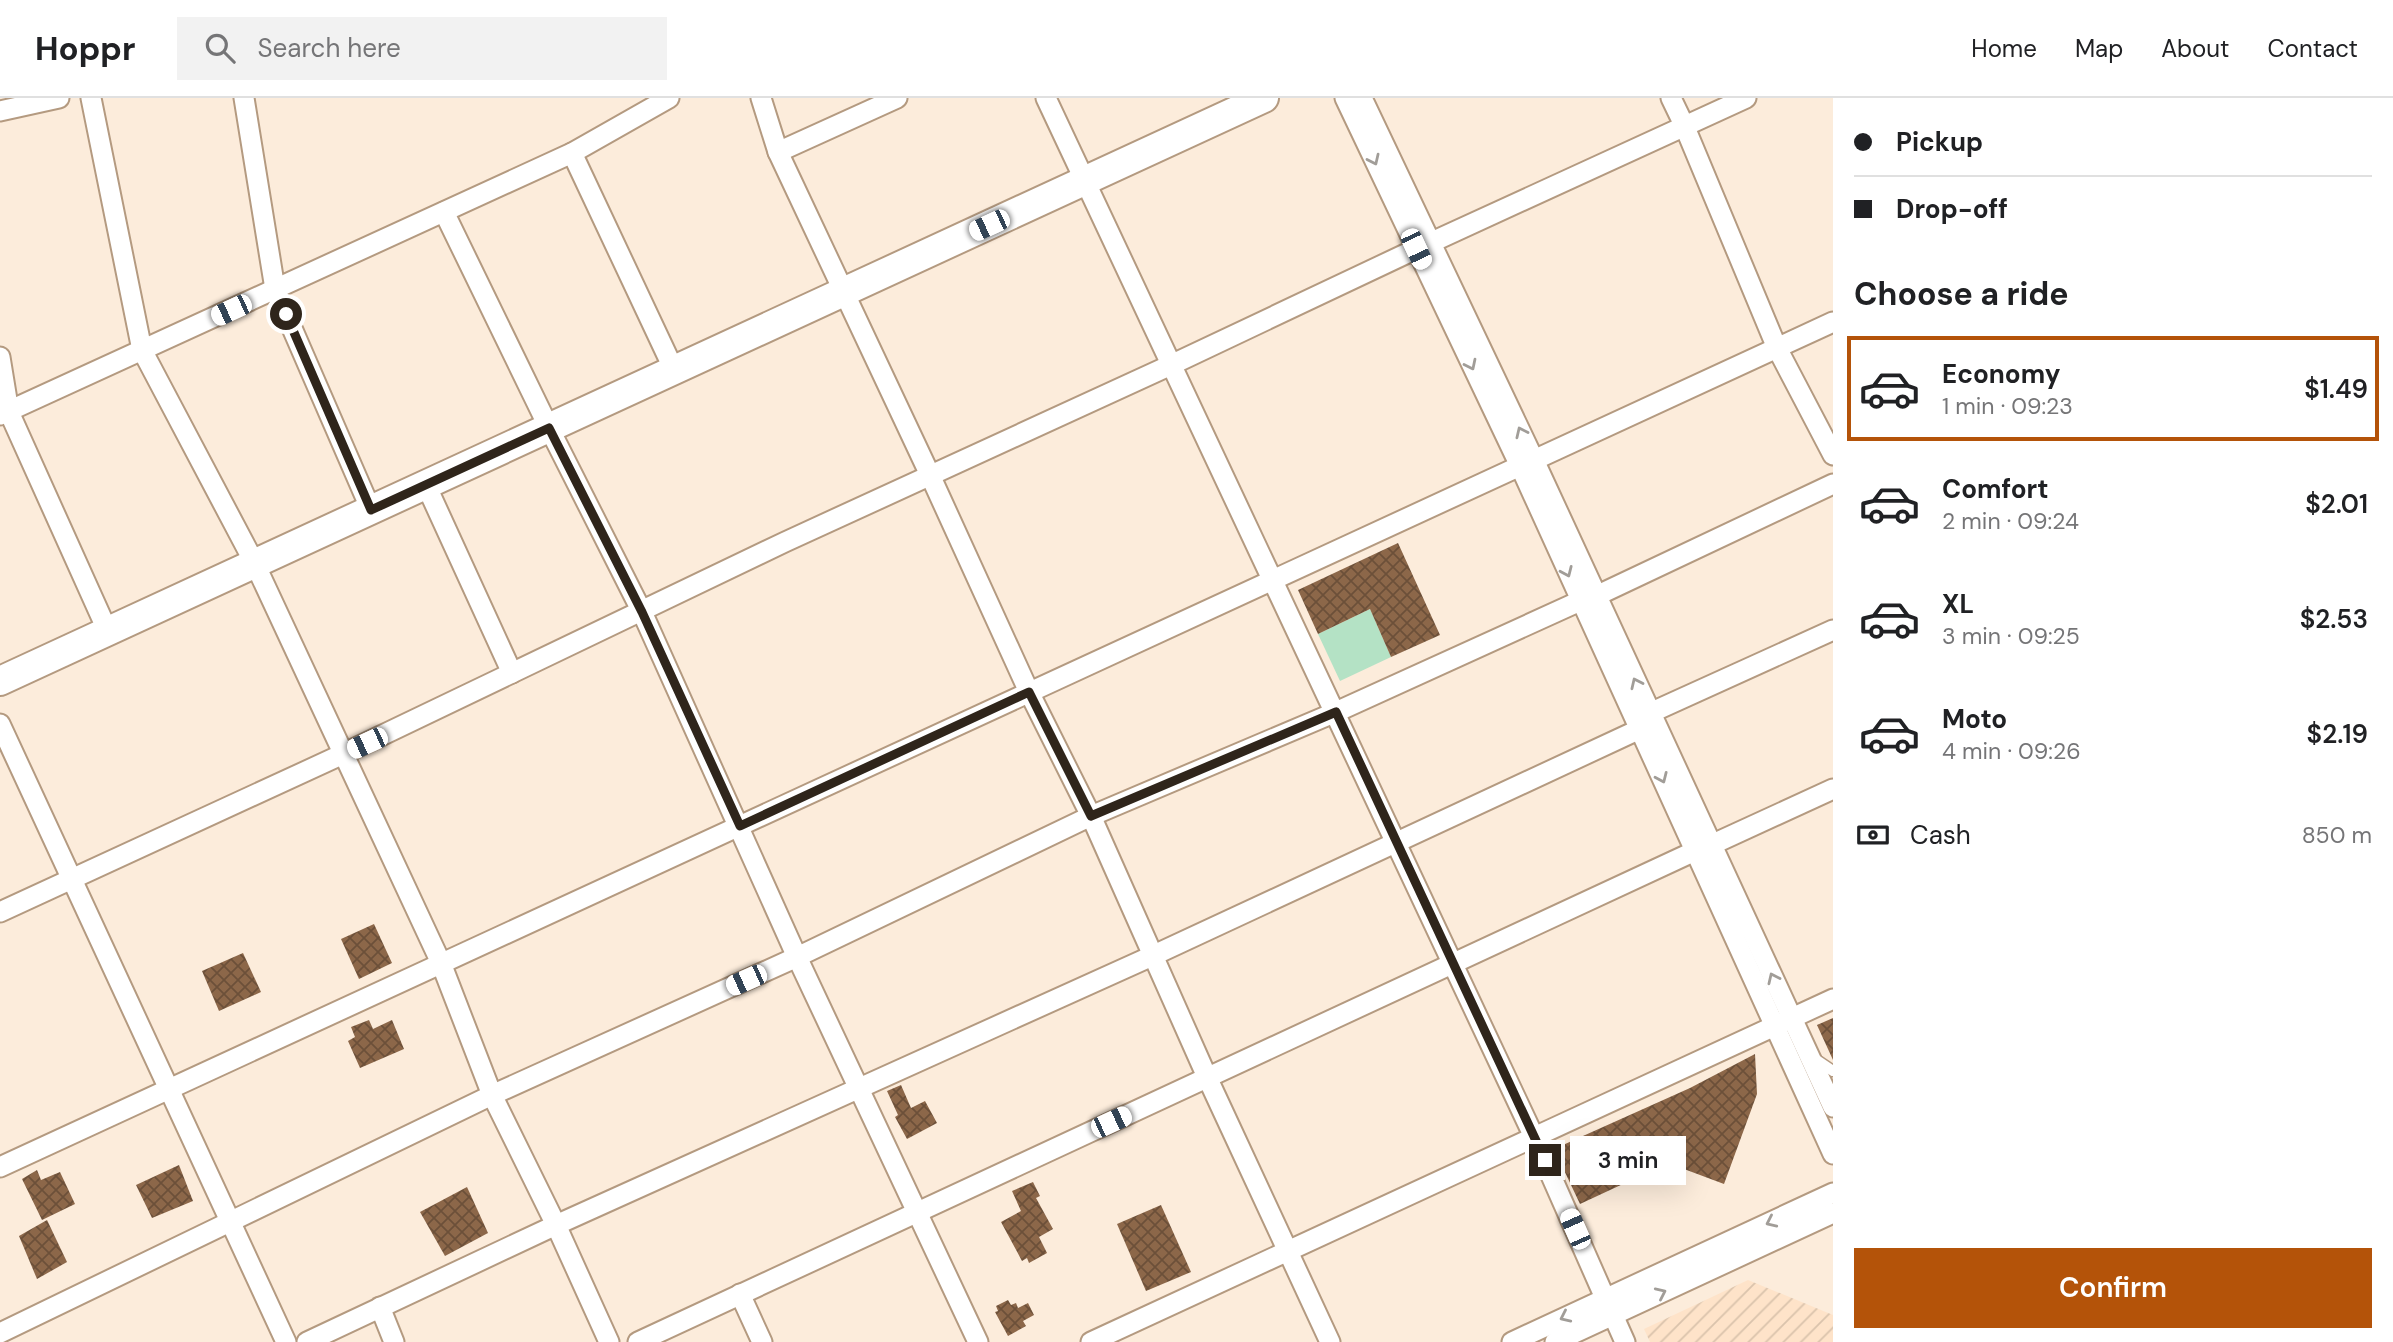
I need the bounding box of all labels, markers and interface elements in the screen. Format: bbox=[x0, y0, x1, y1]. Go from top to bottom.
search box bbox=[177, 17, 667, 80]
text: Hoppr bbox=[35, 27, 135, 70]
icon: search bbox=[201, 29, 239, 67]
text: Search here bbox=[257, 31, 401, 65]
text: Home bbox=[1971, 33, 2037, 64]
text: Map bbox=[2075, 33, 2123, 64]
text: About bbox=[2161, 33, 2230, 64]
text: Contact bbox=[2268, 33, 2358, 64]
text: Pickup bbox=[1896, 125, 1983, 159]
one-way arrow bbox=[1366, 153, 1380, 165]
text: Drop-off bbox=[1896, 192, 2008, 226]
car bbox=[966, 207, 1013, 243]
car bbox=[1398, 226, 1435, 272]
text: Choose a ride bbox=[1854, 273, 2069, 315]
car bbox=[208, 292, 255, 328]
route start bbox=[270, 298, 302, 330]
icon: car bbox=[1858, 357, 1921, 420]
text: Economy bbox=[1942, 357, 2060, 391]
one-way arrow bbox=[1463, 358, 1477, 370]
text: $1.49 bbox=[2304, 372, 2368, 406]
text: 1 min · 09:23 bbox=[1942, 391, 2073, 421]
one-way arrow bbox=[1515, 427, 1529, 439]
icon: car bbox=[1858, 472, 1921, 535]
text: Comfort bbox=[1942, 472, 2048, 506]
text: $2.01 bbox=[2305, 487, 2368, 521]
text: 2 min · 09:24 bbox=[1942, 506, 2079, 536]
one-way arrow bbox=[1559, 565, 1573, 577]
icon: car bbox=[1858, 587, 1921, 650]
text: XL bbox=[1942, 587, 1974, 621]
text: $2.53 bbox=[2300, 602, 2368, 636]
text: 3 min · 09:25 bbox=[1942, 621, 2080, 651]
one-way arrow bbox=[1630, 678, 1644, 690]
icon: car bbox=[1858, 702, 1921, 765]
text: Moto bbox=[1942, 702, 2007, 736]
text: $2.19 bbox=[2307, 717, 2368, 751]
car bbox=[344, 725, 391, 761]
text: 4 min · 09:26 bbox=[1942, 736, 2081, 766]
one-way arrow bbox=[1654, 771, 1668, 784]
icon: cash bbox=[1854, 816, 1892, 854]
text: Cash bbox=[1910, 818, 1971, 852]
text: 850 m bbox=[2302, 820, 2372, 850]
car bbox=[723, 962, 770, 998]
one-way arrow bbox=[1767, 973, 1781, 985]
car bbox=[1088, 1104, 1135, 1140]
callout: 3 min bbox=[1570, 1136, 1685, 1184]
route end bbox=[1529, 1144, 1561, 1176]
text: 3 min bbox=[1598, 1145, 1658, 1175]
car bbox=[1557, 1206, 1594, 1252]
one-way arrow bbox=[1766, 1213, 1778, 1227]
button: Confirm bbox=[1854, 1248, 2372, 1328]
one-way arrow bbox=[1654, 1287, 1666, 1301]
one-way arrow bbox=[1560, 1309, 1572, 1323]

